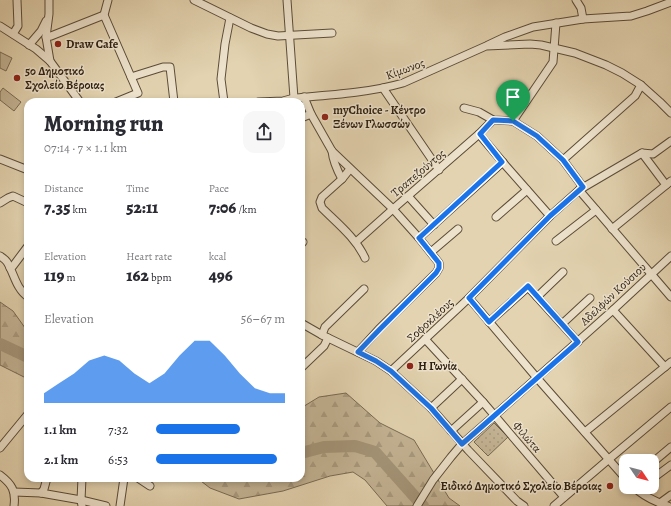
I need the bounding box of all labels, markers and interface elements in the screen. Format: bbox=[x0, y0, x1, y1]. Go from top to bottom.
place label: Draw Cafe bbox=[66, 36, 119, 52]
marker: Draw Cafe bbox=[53, 39, 63, 49]
street label: Κίμωνος bbox=[383, 55, 427, 83]
place label: 5ο Δημοτικό Σχολείο Βέροιας bbox=[25, 63, 104, 93]
marker: 5ο Δημοτικό Σχολείο Βέροιας bbox=[12, 73, 22, 83]
pin bbox=[496, 80, 530, 121]
icon: arrive bbox=[502, 86, 524, 108]
place label: myChoice - Κέντρο Ξένων Γλωσσών bbox=[333, 102, 426, 132]
text: Morning run bbox=[44, 109, 164, 139]
button: share bbox=[243, 111, 285, 153]
marker: myChoice - Κέντρο Ξένων Γλωσσών bbox=[320, 112, 330, 122]
text: 07:14 · 7 × 1.1 km bbox=[44, 139, 127, 156]
street label: Τραπεζούντος bbox=[387, 146, 449, 200]
text: Distance bbox=[44, 181, 83, 196]
text: Time bbox=[126, 181, 149, 196]
text: Pace bbox=[209, 181, 229, 196]
text: 7.35 bbox=[44, 196, 70, 219]
text: 52:11 bbox=[126, 196, 158, 219]
text: 7:06 bbox=[209, 196, 236, 219]
text: km bbox=[70, 202, 87, 217]
text: /km bbox=[236, 202, 257, 217]
text: Elevation bbox=[44, 249, 86, 264]
text: Heart rate bbox=[126, 249, 172, 264]
text: kcal bbox=[209, 249, 226, 264]
street label: Αδελφών Κούσιου bbox=[576, 259, 650, 329]
text: 119 bbox=[44, 264, 64, 287]
text: 162 bbox=[126, 264, 149, 287]
text: 496 bbox=[209, 264, 233, 287]
text: m bbox=[64, 270, 76, 285]
text: bpm bbox=[149, 270, 172, 285]
street label: Σοφοκλέους bbox=[403, 294, 457, 346]
text: Elevation bbox=[44, 310, 94, 327]
text: 56–67 m bbox=[241, 310, 285, 327]
place label: Η Γωνία bbox=[418, 358, 458, 374]
marker: Η Γωνία bbox=[405, 361, 415, 371]
street label: Φιλώτα bbox=[509, 418, 545, 456]
text: 1.1 km bbox=[44, 421, 77, 438]
text: 7:32 bbox=[108, 421, 128, 438]
text: 2.1 km bbox=[44, 451, 78, 468]
text: 6:53 bbox=[108, 451, 128, 468]
north arrow bbox=[619, 454, 659, 494]
map controls bbox=[619, 454, 659, 494]
place label: Ειδικό Δημοτικό Σχολείο Βέροιας bbox=[441, 478, 602, 494]
marker: Ειδικό Δημοτικό Σχολείο Βέροιας bbox=[605, 481, 615, 491]

